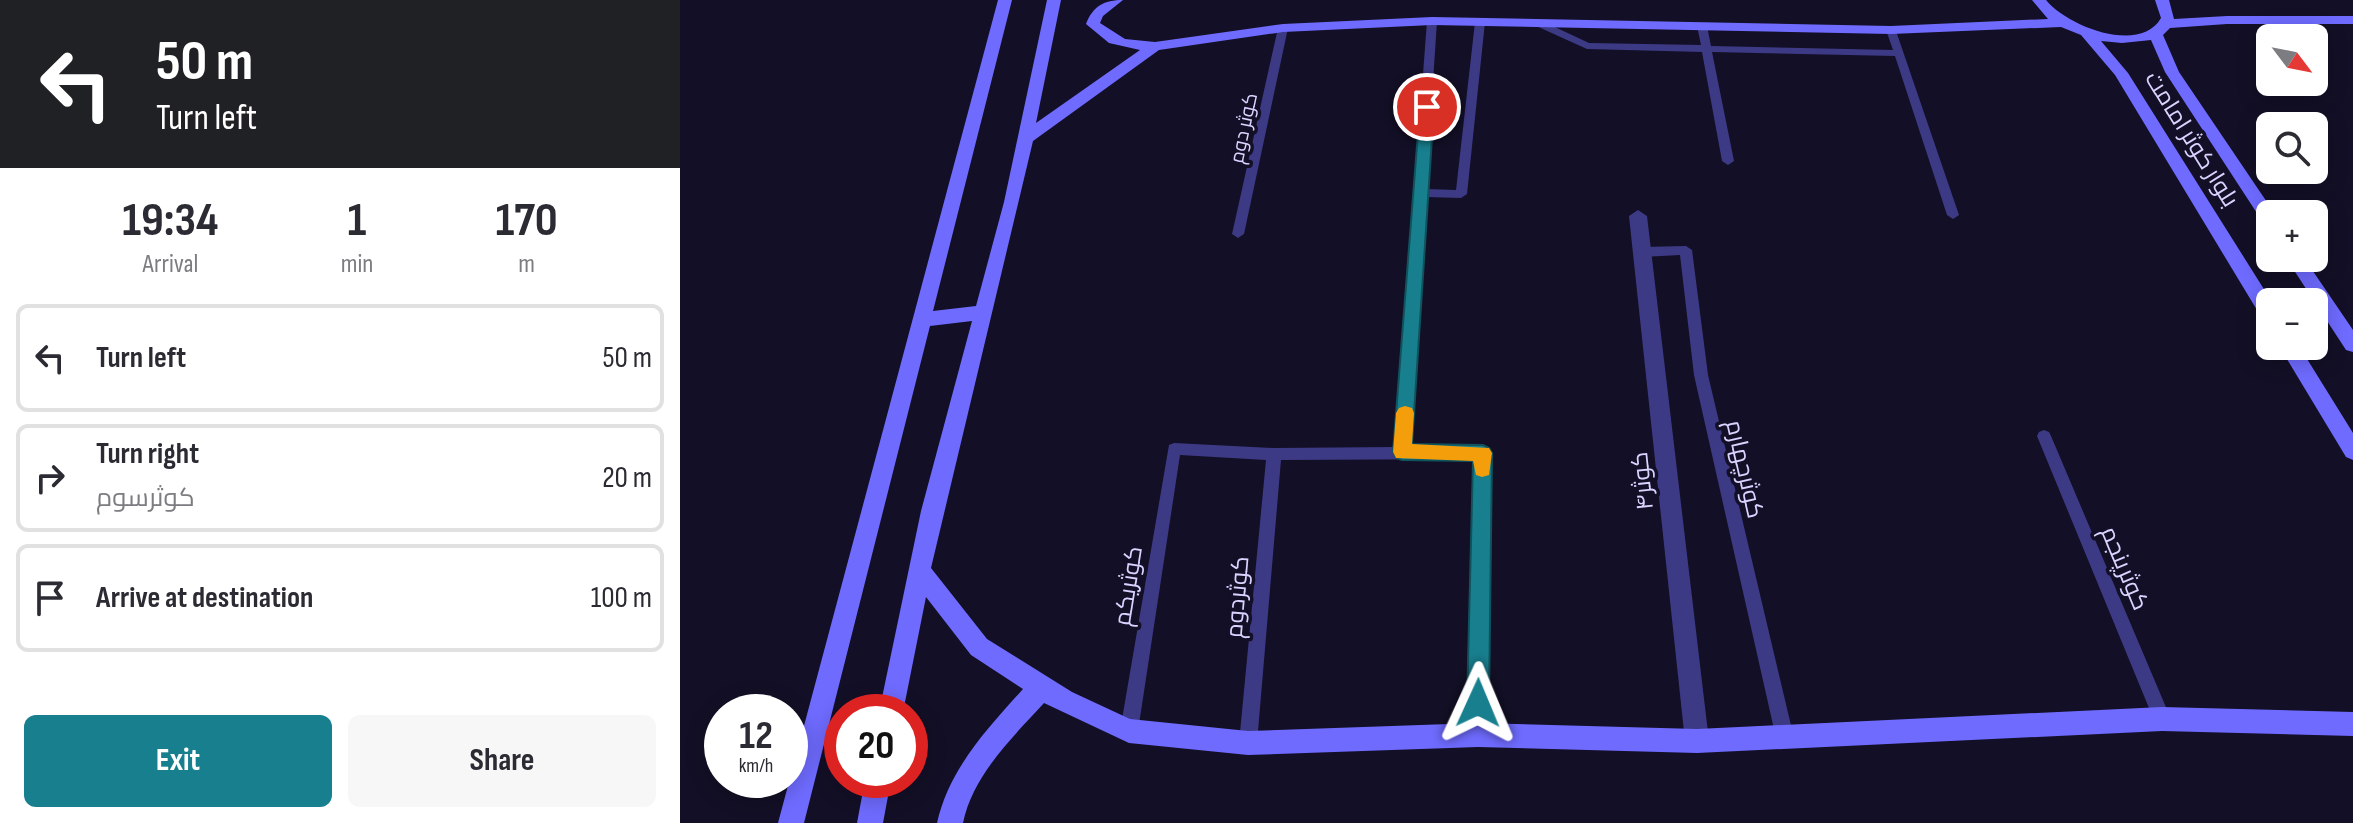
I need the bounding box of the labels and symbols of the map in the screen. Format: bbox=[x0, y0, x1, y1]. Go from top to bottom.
north arrow bbox=[2256, 24, 2328, 96]
street label: بلوار کوثر امامت bbox=[2138, 66, 2245, 212]
pin bbox=[1393, 73, 1461, 141]
street label: کوثر دوم bbox=[1225, 91, 1264, 166]
street label: کوثرچهارم bbox=[1718, 417, 1770, 521]
street label: کوثر۴ bbox=[1625, 450, 1660, 512]
street label: کوثرپنجم bbox=[2093, 522, 2155, 615]
street label: کوثریکم bbox=[1108, 544, 1150, 628]
street label: کوثردوم bbox=[1219, 555, 1257, 639]
position arrow bbox=[1436, 661, 1520, 745]
speed limit sign: 20 bbox=[824, 694, 928, 798]

